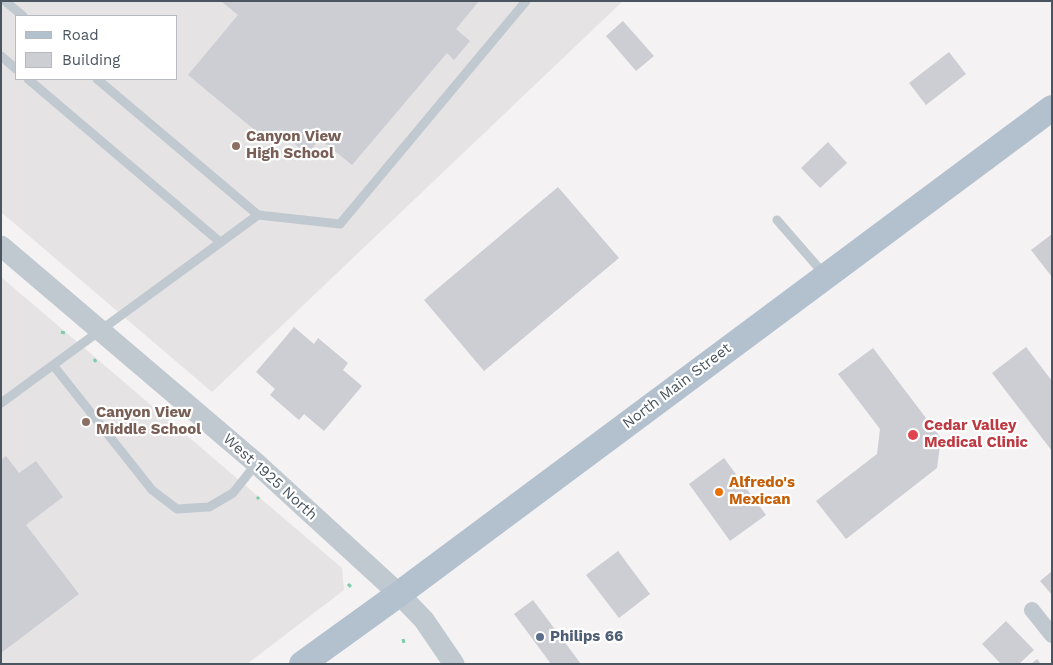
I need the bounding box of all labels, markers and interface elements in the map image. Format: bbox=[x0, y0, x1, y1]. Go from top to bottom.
legend bbox=[15, 15, 178, 80]
text: Road bbox=[62, 26, 99, 44]
text: Building bbox=[62, 51, 120, 69]
place label: Canyon View High School bbox=[246, 128, 341, 163]
marker: Canyon View High School bbox=[230, 140, 242, 152]
street label: North Main Street bbox=[619, 339, 735, 433]
place label: Canyon View Middle School bbox=[96, 404, 201, 439]
marker: Canyon View Middle School bbox=[80, 416, 92, 428]
place label: Cedar Valley Medical Clinic bbox=[924, 417, 1028, 452]
marker: Cedar Valley Medical Clinic bbox=[906, 428, 920, 442]
street label: West 1925 North bbox=[219, 430, 321, 524]
place label: Alfredo's Mexican bbox=[729, 474, 795, 509]
marker: Alfredo's Mexican bbox=[713, 486, 725, 498]
place label: Philips 66 bbox=[550, 628, 623, 646]
marker: Philips 66 bbox=[534, 631, 546, 643]

